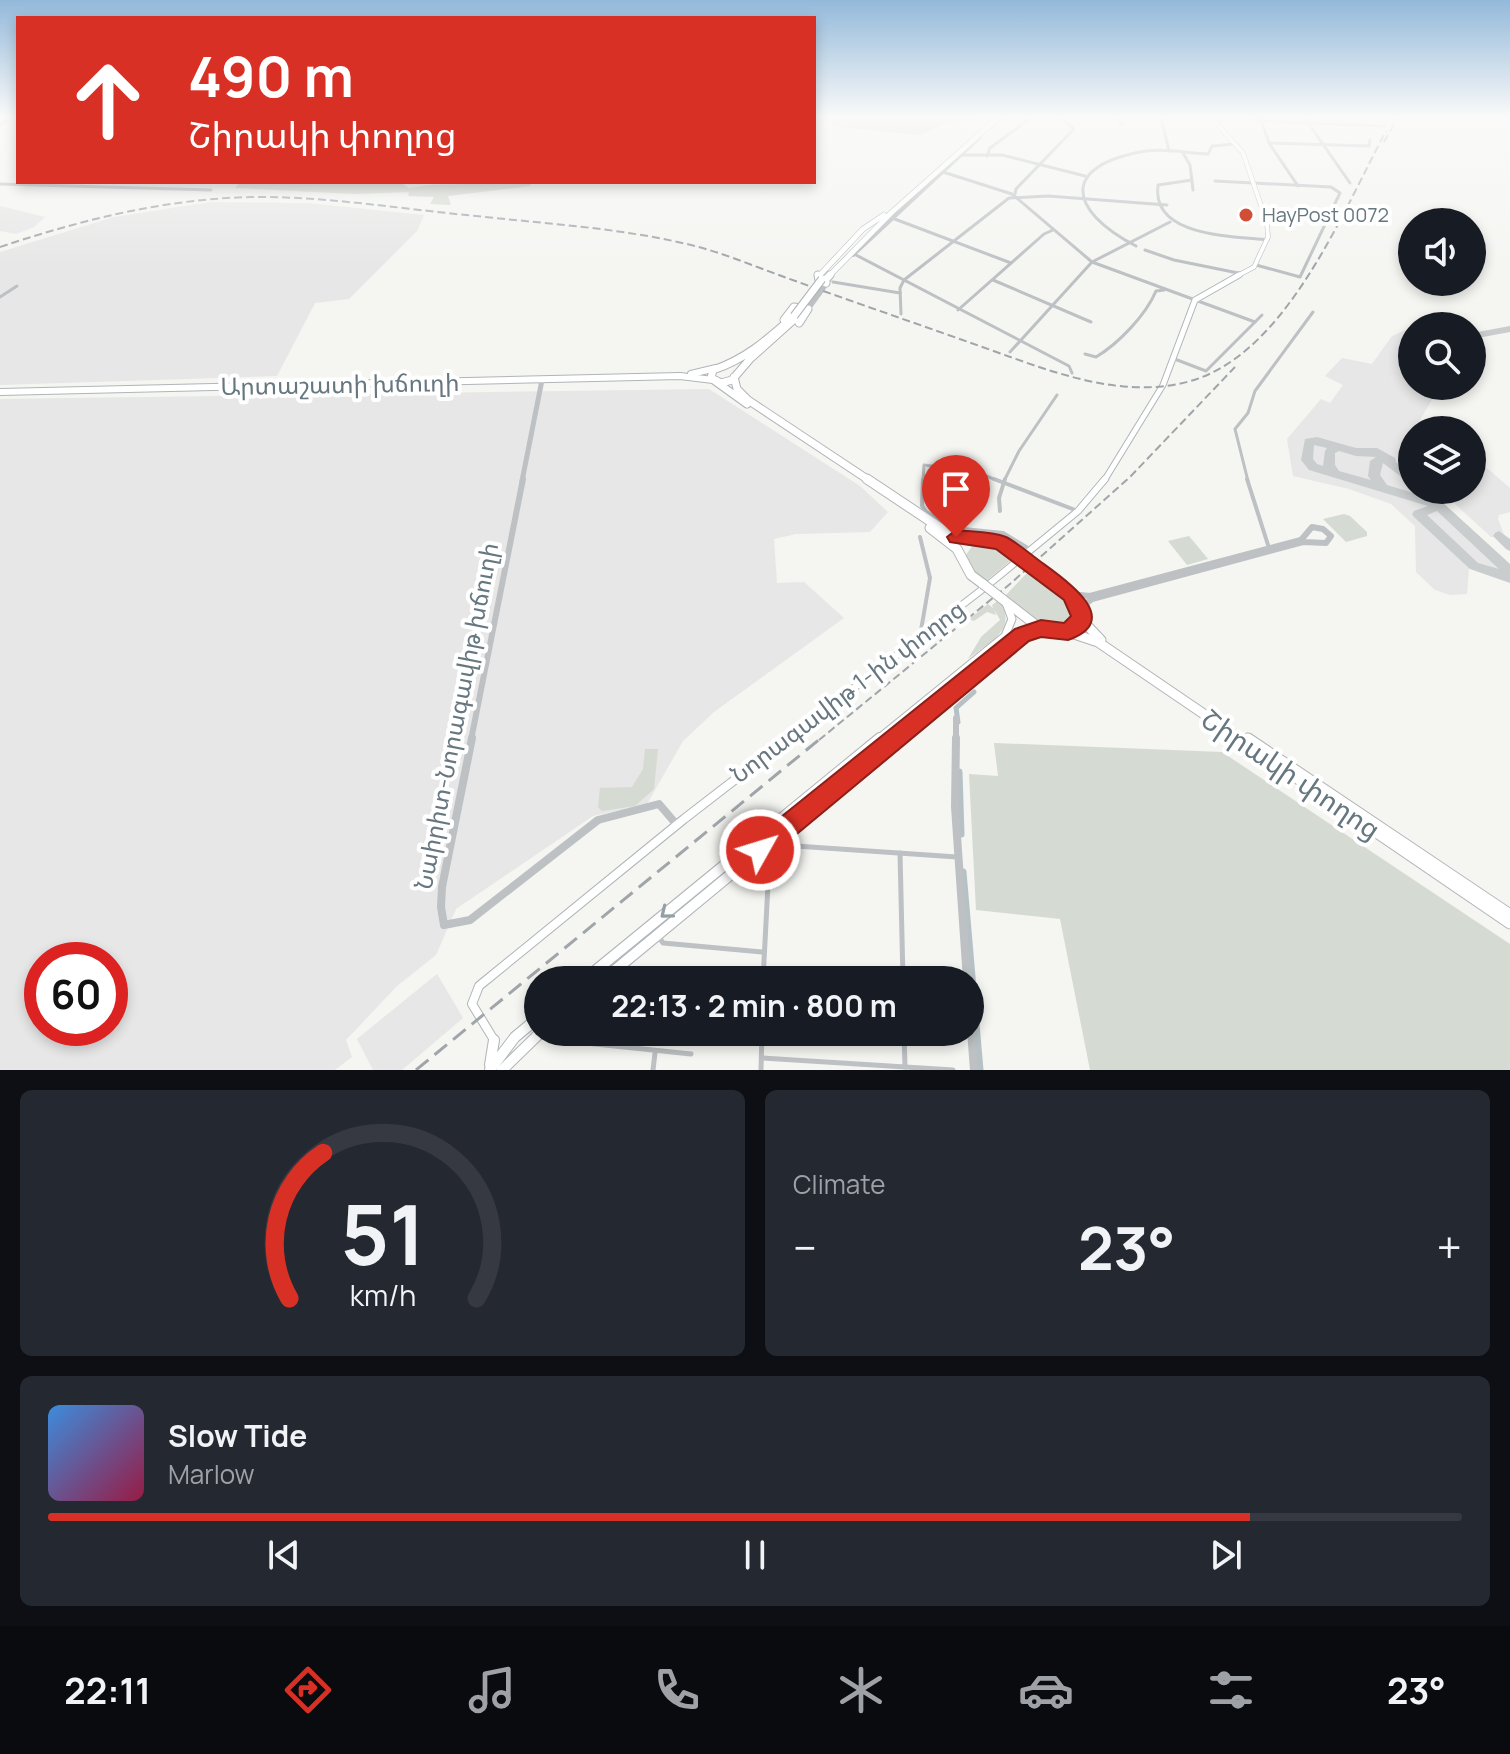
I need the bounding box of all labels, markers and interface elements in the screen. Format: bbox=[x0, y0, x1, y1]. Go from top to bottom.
text: 490 m bbox=[188, 37, 354, 114]
icon: ahead bbox=[56, 48, 160, 152]
text: Շիրակի փողոց bbox=[188, 110, 457, 159]
place label: HayPost 0072 bbox=[1262, 201, 1389, 228]
marker: HayPost 0072 bbox=[1237, 206, 1255, 224]
map controls bbox=[1398, 208, 1486, 504]
button: sound bbox=[1398, 208, 1486, 296]
button: search bbox=[1398, 312, 1486, 400]
street label: Արտաշատի խճուղի bbox=[220, 365, 460, 402]
button: layers bbox=[1398, 416, 1486, 504]
pin bbox=[922, 455, 990, 537]
icon: arrive bbox=[934, 467, 978, 511]
street label: Նաիրիտ-Նորագավիթ խճուղի bbox=[406, 539, 505, 892]
street label: Նորագավիթ 1-ին փողոց bbox=[723, 592, 971, 790]
street label: Շիրակի փողոց bbox=[1194, 699, 1389, 847]
position arrow bbox=[718, 808, 802, 892]
one-way arrow bbox=[660, 903, 675, 918]
speed limit sign: 60 bbox=[24, 942, 128, 1046]
text: 22:13 · 2 min · 800 m bbox=[611, 985, 897, 1026]
text: Climate bbox=[793, 1166, 885, 1202]
text: 51 bbox=[340, 1176, 425, 1290]
text: 23° bbox=[1078, 1206, 1176, 1288]
text: − bbox=[793, 1217, 817, 1277]
text: + bbox=[1437, 1217, 1462, 1277]
text: km/h bbox=[349, 1276, 416, 1315]
text: Slow Tide bbox=[168, 1415, 307, 1456]
text: Marlow bbox=[168, 1456, 255, 1492]
icon: previous bbox=[262, 1533, 306, 1577]
icon: pause bbox=[733, 1533, 777, 1577]
icon: next bbox=[1204, 1533, 1248, 1577]
icon: directions bbox=[280, 1662, 336, 1718]
icon: music bbox=[464, 1662, 520, 1718]
icon: phone bbox=[649, 1662, 705, 1718]
icon: climate bbox=[833, 1662, 889, 1718]
icon: car bbox=[1018, 1662, 1074, 1718]
icon: filters bbox=[1203, 1662, 1259, 1718]
text: 22:11 bbox=[64, 1666, 151, 1715]
text: 23° bbox=[1387, 1666, 1446, 1715]

